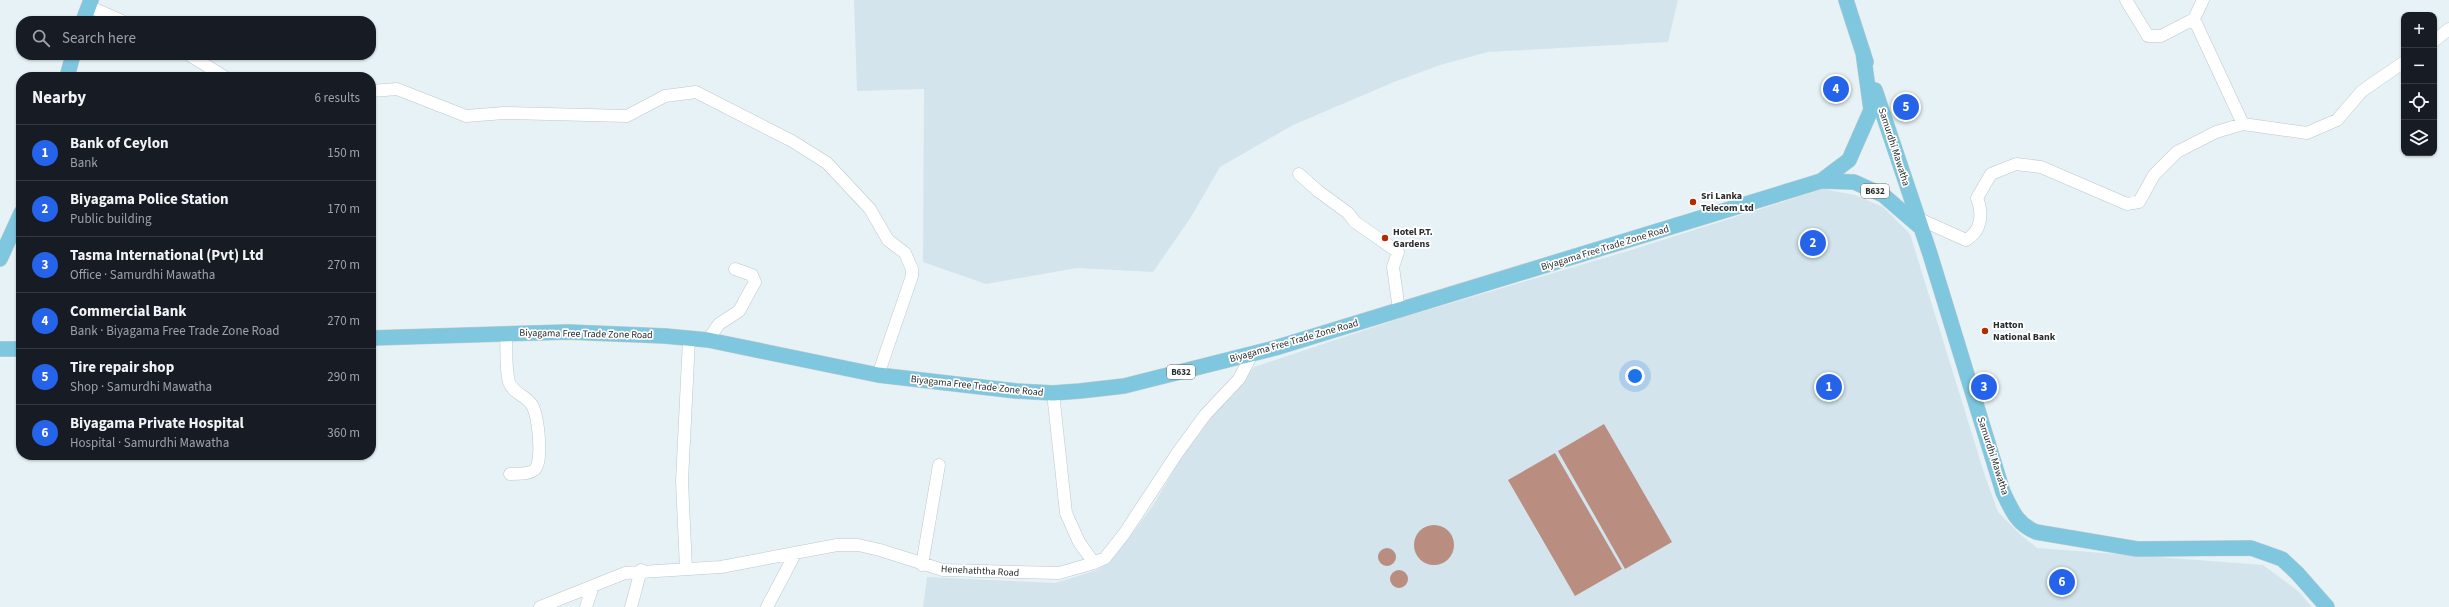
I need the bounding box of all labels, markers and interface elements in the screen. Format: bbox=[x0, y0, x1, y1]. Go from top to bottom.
map controls bbox=[2401, 12, 2437, 156]
button: + bbox=[2401, 12, 2437, 48]
search box bbox=[16, 16, 376, 60]
icon: search bbox=[30, 27, 52, 49]
text: Search here bbox=[62, 28, 136, 49]
button: − bbox=[2401, 48, 2437, 84]
pin: 4 bbox=[1823, 74, 1849, 104]
button: locate bbox=[2401, 84, 2437, 120]
text: Nearby bbox=[32, 86, 86, 110]
text: 6 results bbox=[315, 89, 360, 107]
pin: 5 bbox=[1893, 92, 1919, 122]
street label: Samurdhi Mawatha bbox=[1875, 106, 1913, 188]
button: layers bbox=[2401, 120, 2437, 156]
text: Bank of Ceylon bbox=[70, 133, 169, 154]
text: 1 bbox=[42, 144, 48, 162]
text: 150 m bbox=[327, 144, 360, 162]
text: Bank bbox=[70, 154, 98, 172]
road number: B632 bbox=[1861, 184, 1889, 198]
text: Biyagama Police Station bbox=[70, 189, 229, 210]
place label: Sri Lanka Telecom Ltd bbox=[1701, 189, 1754, 215]
marker: Sri Lanka Telecom Ltd bbox=[1688, 197, 1698, 207]
text: 2 bbox=[42, 200, 48, 218]
text: 170 m bbox=[327, 200, 360, 218]
text: Public building bbox=[70, 210, 152, 228]
street label: Biyagama Free Trade Zone Road bbox=[1539, 222, 1671, 274]
place label: Hotel P.T. Gardens bbox=[1393, 225, 1433, 251]
pin: 2 bbox=[1800, 228, 1826, 258]
marker: Hotel P.T. Gardens bbox=[1380, 233, 1390, 243]
text: Tasma International (Pvt) Ltd bbox=[70, 245, 263, 266]
text: 3 bbox=[42, 256, 48, 274]
text: 270 m bbox=[327, 256, 360, 274]
text: Office · Samurdhi Mawatha bbox=[70, 266, 215, 284]
text: Commercial Bank bbox=[70, 301, 187, 322]
text: 4 bbox=[42, 312, 48, 330]
text: 270 m bbox=[327, 312, 360, 330]
street label: Biyagama Free Trade Zone Road bbox=[1228, 316, 1360, 366]
place label: Hatton National Bank bbox=[1993, 318, 2056, 344]
text: Bank · Biyagama Free Trade Zone Road bbox=[70, 322, 279, 340]
street label: Biyagama Free Trade Zone Road bbox=[519, 326, 653, 342]
marker: Hatton National Bank bbox=[1980, 326, 1990, 336]
text: Tire repair shop bbox=[70, 357, 174, 378]
road number: B632 bbox=[1167, 365, 1195, 379]
your location bbox=[1625, 366, 1645, 386]
text: 5 bbox=[42, 368, 48, 386]
text: 290 m bbox=[327, 368, 360, 386]
street label: Biyagama Free Trade Zone Road bbox=[910, 372, 1044, 400]
pin: 1 bbox=[1816, 372, 1842, 402]
pin: 3 bbox=[1971, 372, 1997, 402]
text: Shop · Samurdhi Mawatha bbox=[70, 378, 212, 396]
text: Biyagama Private Hospital bbox=[70, 413, 244, 434]
street label: Samurdhi Mawatha bbox=[1974, 415, 2012, 497]
text: 6 bbox=[42, 424, 48, 442]
text: 360 m bbox=[327, 424, 360, 442]
text: Hospital · Samurdhi Mawatha bbox=[70, 434, 229, 452]
street label: Henehaththa Road bbox=[940, 562, 1020, 580]
pin: 6 bbox=[2049, 567, 2075, 597]

